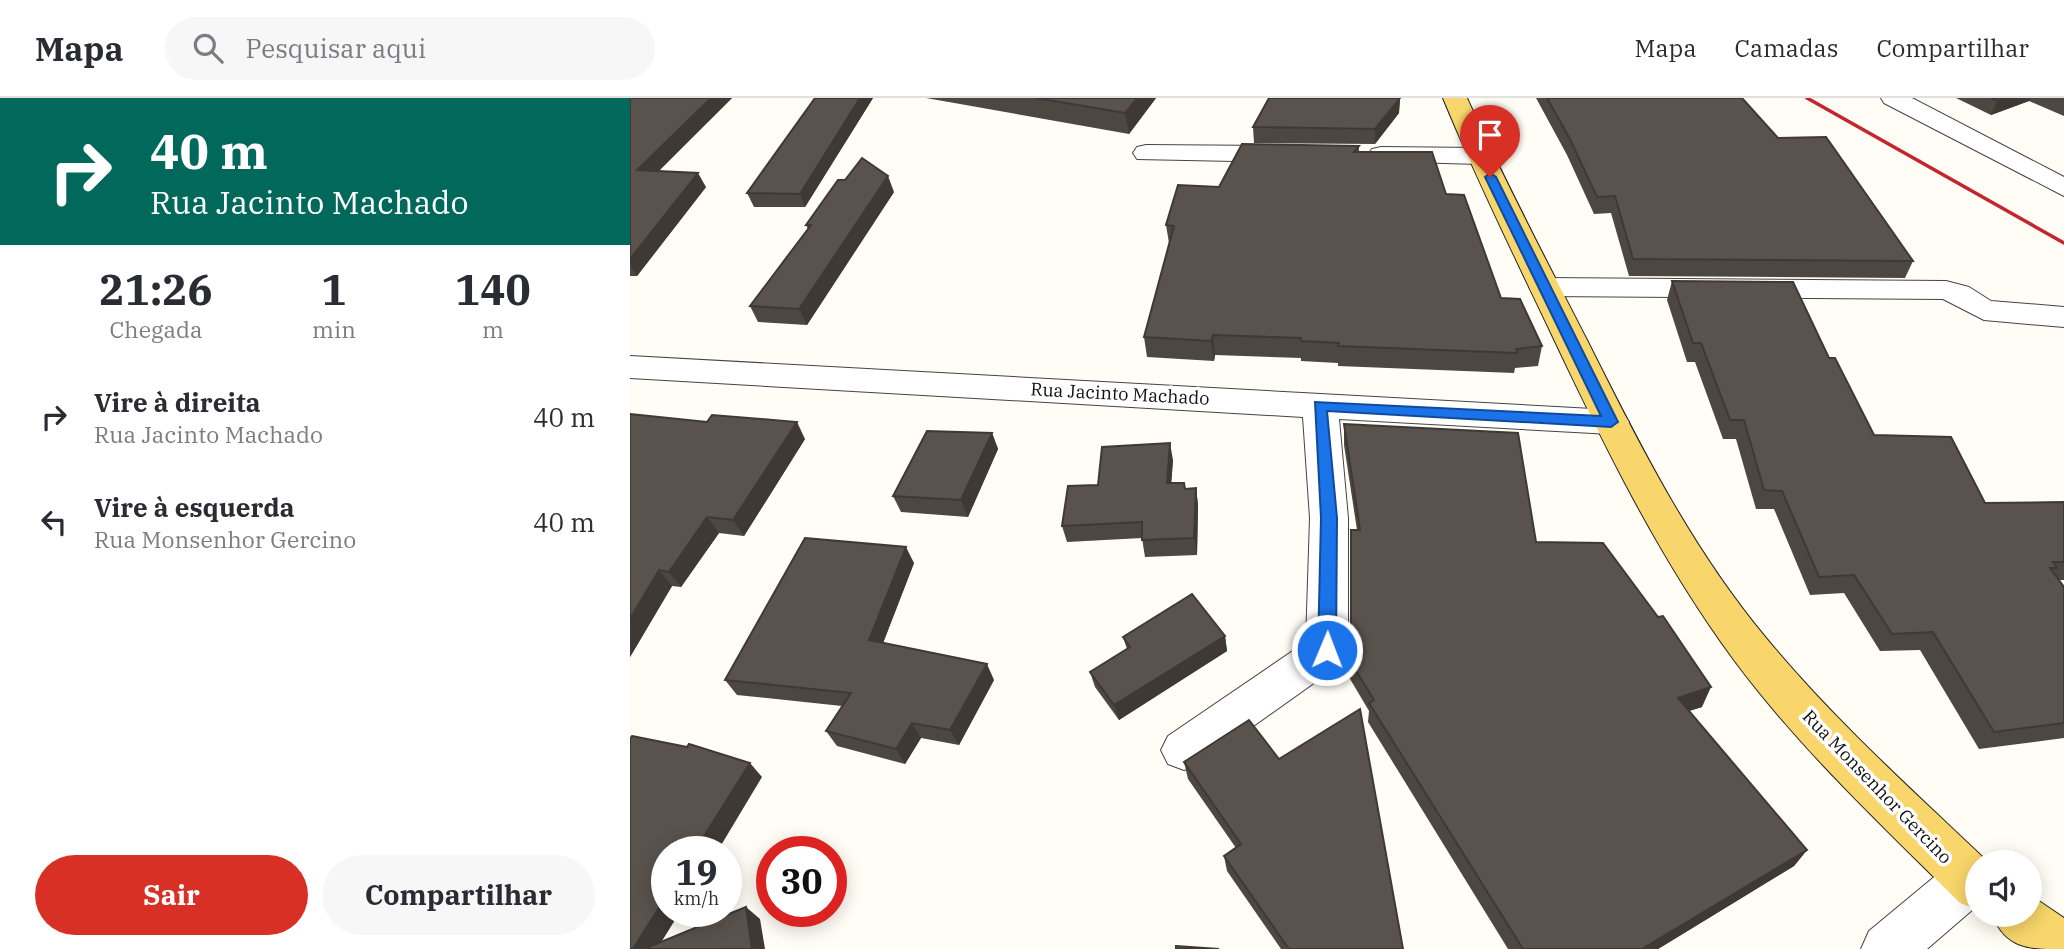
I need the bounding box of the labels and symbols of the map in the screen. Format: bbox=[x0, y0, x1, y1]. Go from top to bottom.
pin bbox=[1460, 105, 1520, 177]
street label: Rua Jacinto Machado bbox=[1030, 377, 1210, 410]
position arrow bbox=[1290, 613, 1364, 687]
street label: Rua Monsenhor Gercino bbox=[1798, 705, 1957, 868]
speed limit sign: 30 bbox=[756, 836, 847, 927]

